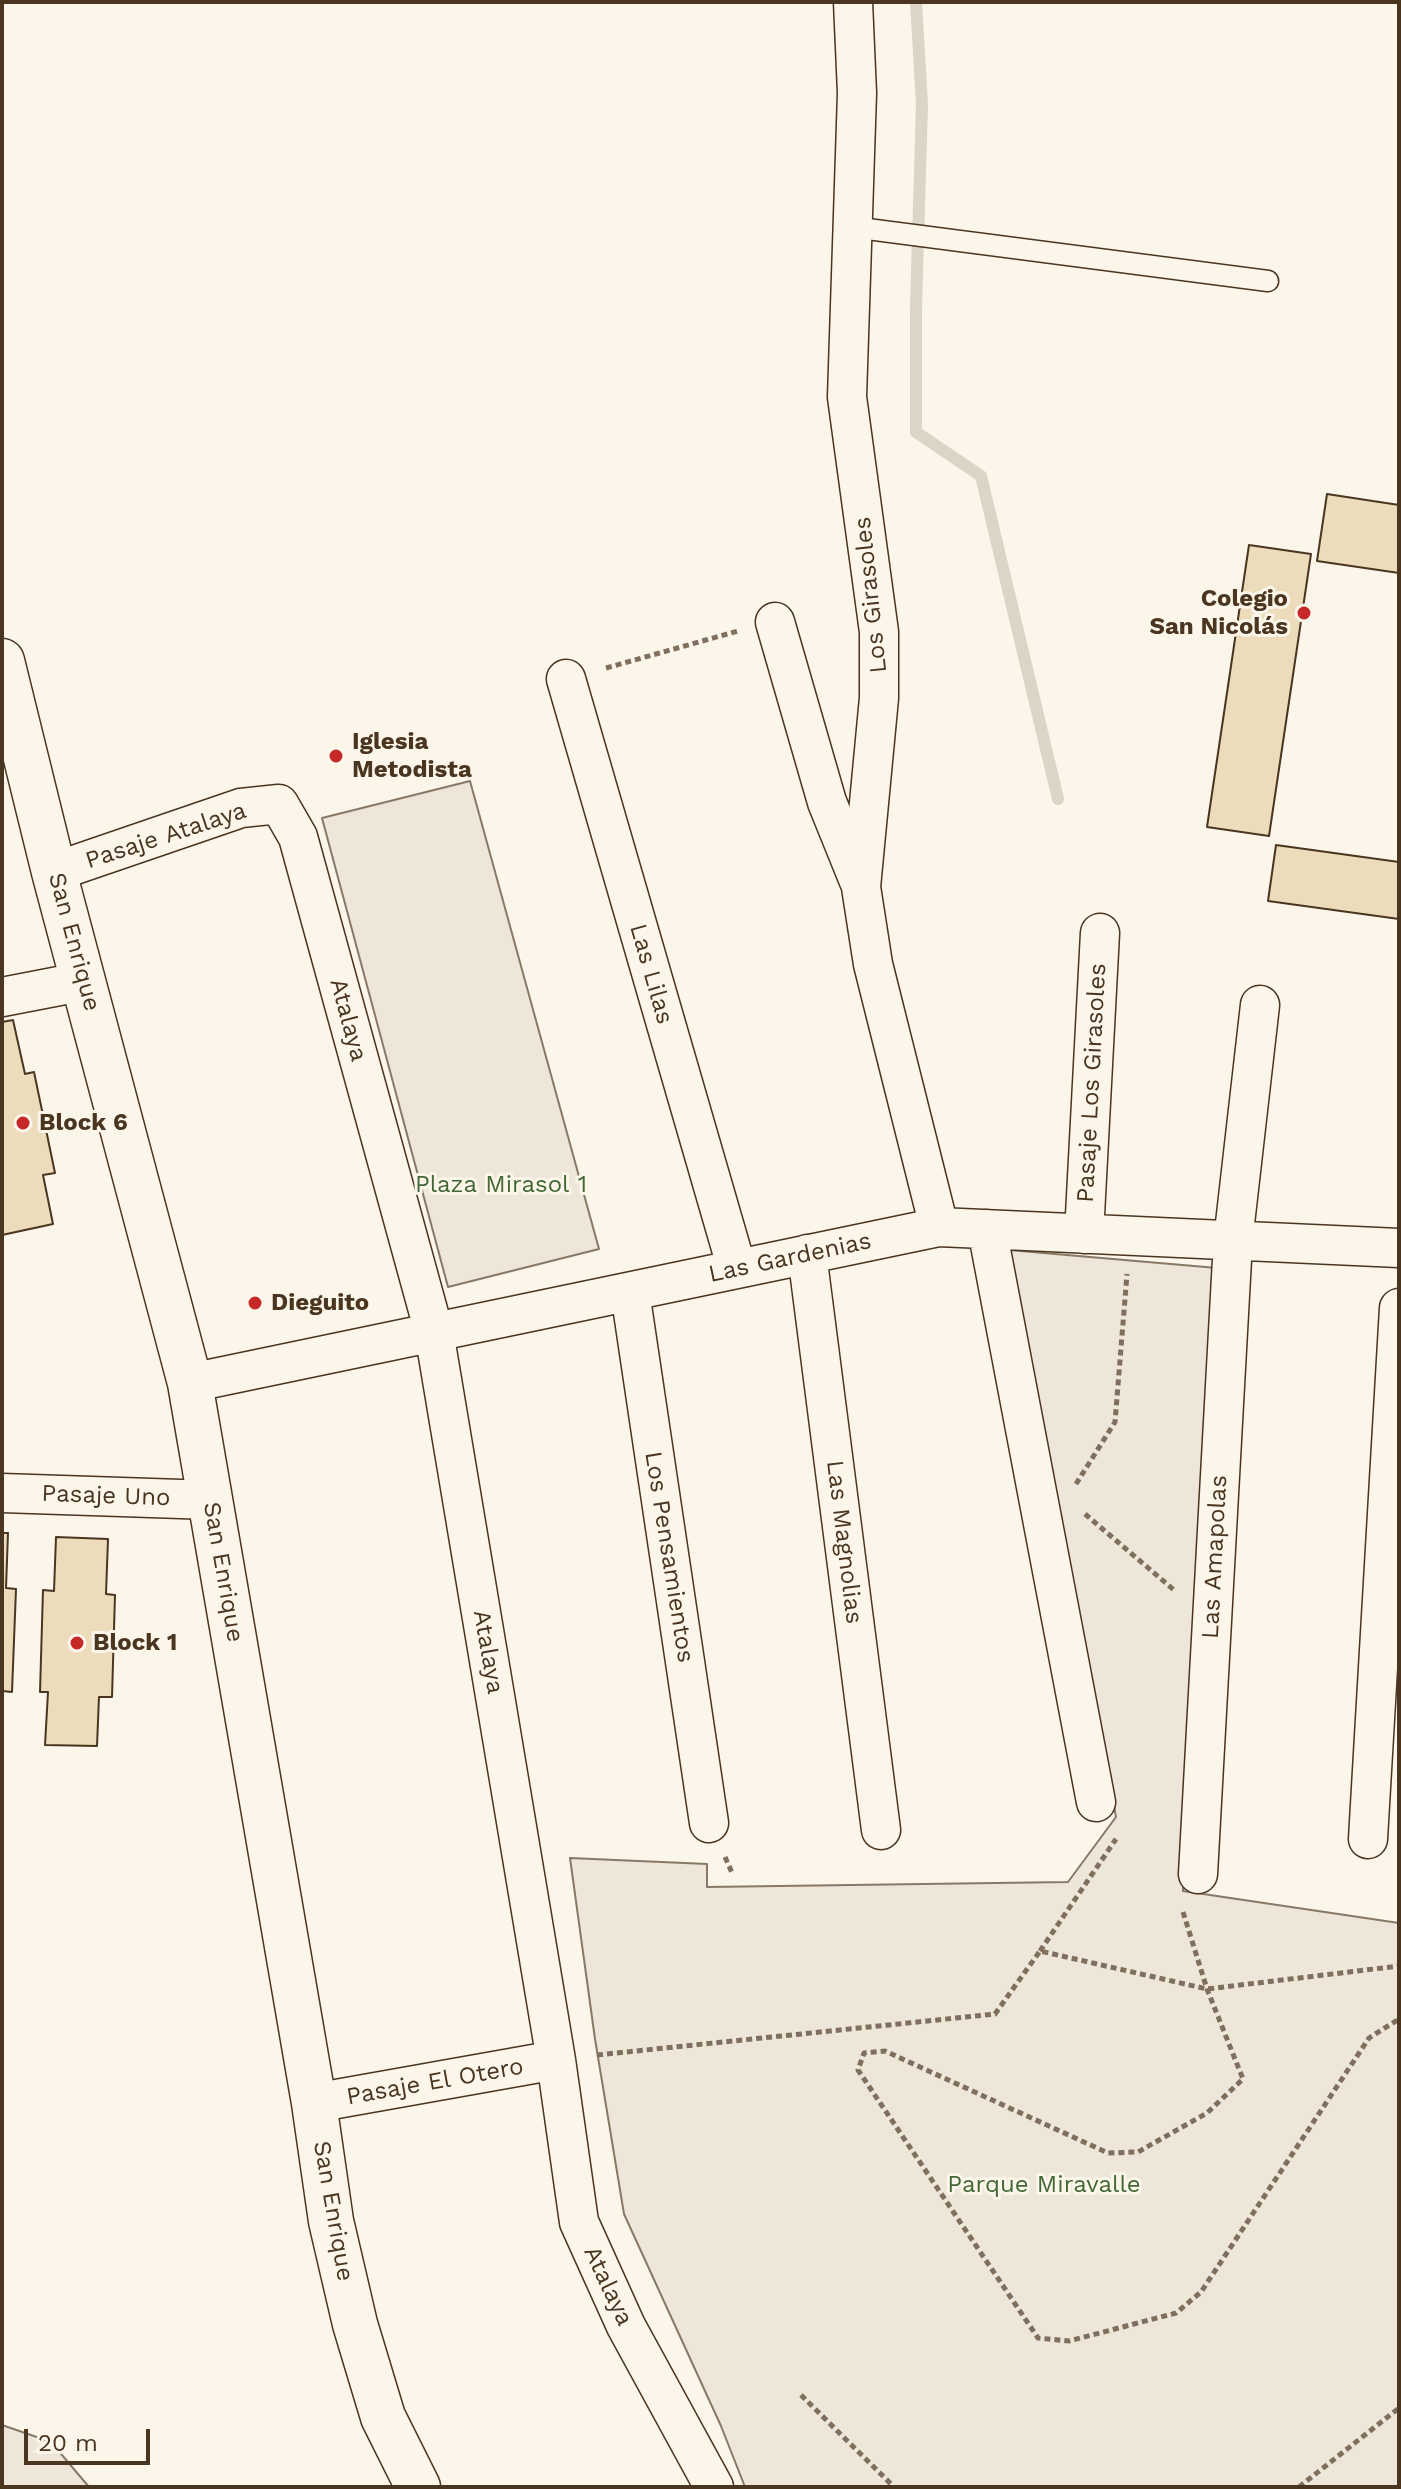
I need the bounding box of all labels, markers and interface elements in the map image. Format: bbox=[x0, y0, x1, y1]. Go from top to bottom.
street label: Los Girasoles bbox=[848, 515, 894, 675]
place label: Colegio San Nicolás bbox=[1150, 585, 1288, 641]
marker: Colegio San Nicolás bbox=[1295, 604, 1313, 622]
place label: Iglesia Metodista bbox=[352, 728, 472, 784]
marker: Iglesia Metodista bbox=[327, 747, 345, 765]
street label: Pasaje Atalaya bbox=[82, 796, 250, 876]
street label: San Enrique bbox=[42, 870, 106, 1014]
street label: Las Lilas bbox=[623, 920, 679, 1028]
street label: Pasaje Los Girasoles bbox=[1071, 963, 1113, 1203]
street label: Atalaya bbox=[323, 975, 373, 1065]
place label: Block 6 bbox=[39, 1109, 128, 1137]
marker: Block 6 bbox=[14, 1114, 32, 1132]
park label: Plaza Mirasol 1 bbox=[415, 1171, 587, 1199]
street label: Las Gardenias bbox=[706, 1227, 874, 1289]
place label: Dieguito bbox=[271, 1289, 369, 1317]
marker: Dieguito bbox=[246, 1294, 264, 1312]
street label: Los Pensamientos bbox=[638, 1449, 700, 1665]
street label: Las Magnolias bbox=[820, 1459, 868, 1625]
street label: Las Amapolas bbox=[1196, 1474, 1234, 1640]
street label: Pasaje Uno bbox=[41, 1479, 171, 1513]
street label: San Enrique bbox=[197, 1500, 249, 1644]
street label: Atalaya bbox=[466, 1608, 510, 1696]
place label: Block 1 bbox=[93, 1629, 177, 1657]
marker: Block 1 bbox=[68, 1634, 86, 1652]
street label: Pasaje El Otero bbox=[344, 2052, 526, 2112]
street label: San Enrique bbox=[307, 2139, 359, 2283]
park label: Parque Miravalle bbox=[947, 2171, 1141, 2199]
street label: Atalaya bbox=[577, 2242, 639, 2330]
scale bar bbox=[28, 2413, 154, 2463]
text: 20 m bbox=[38, 2429, 98, 2457]

